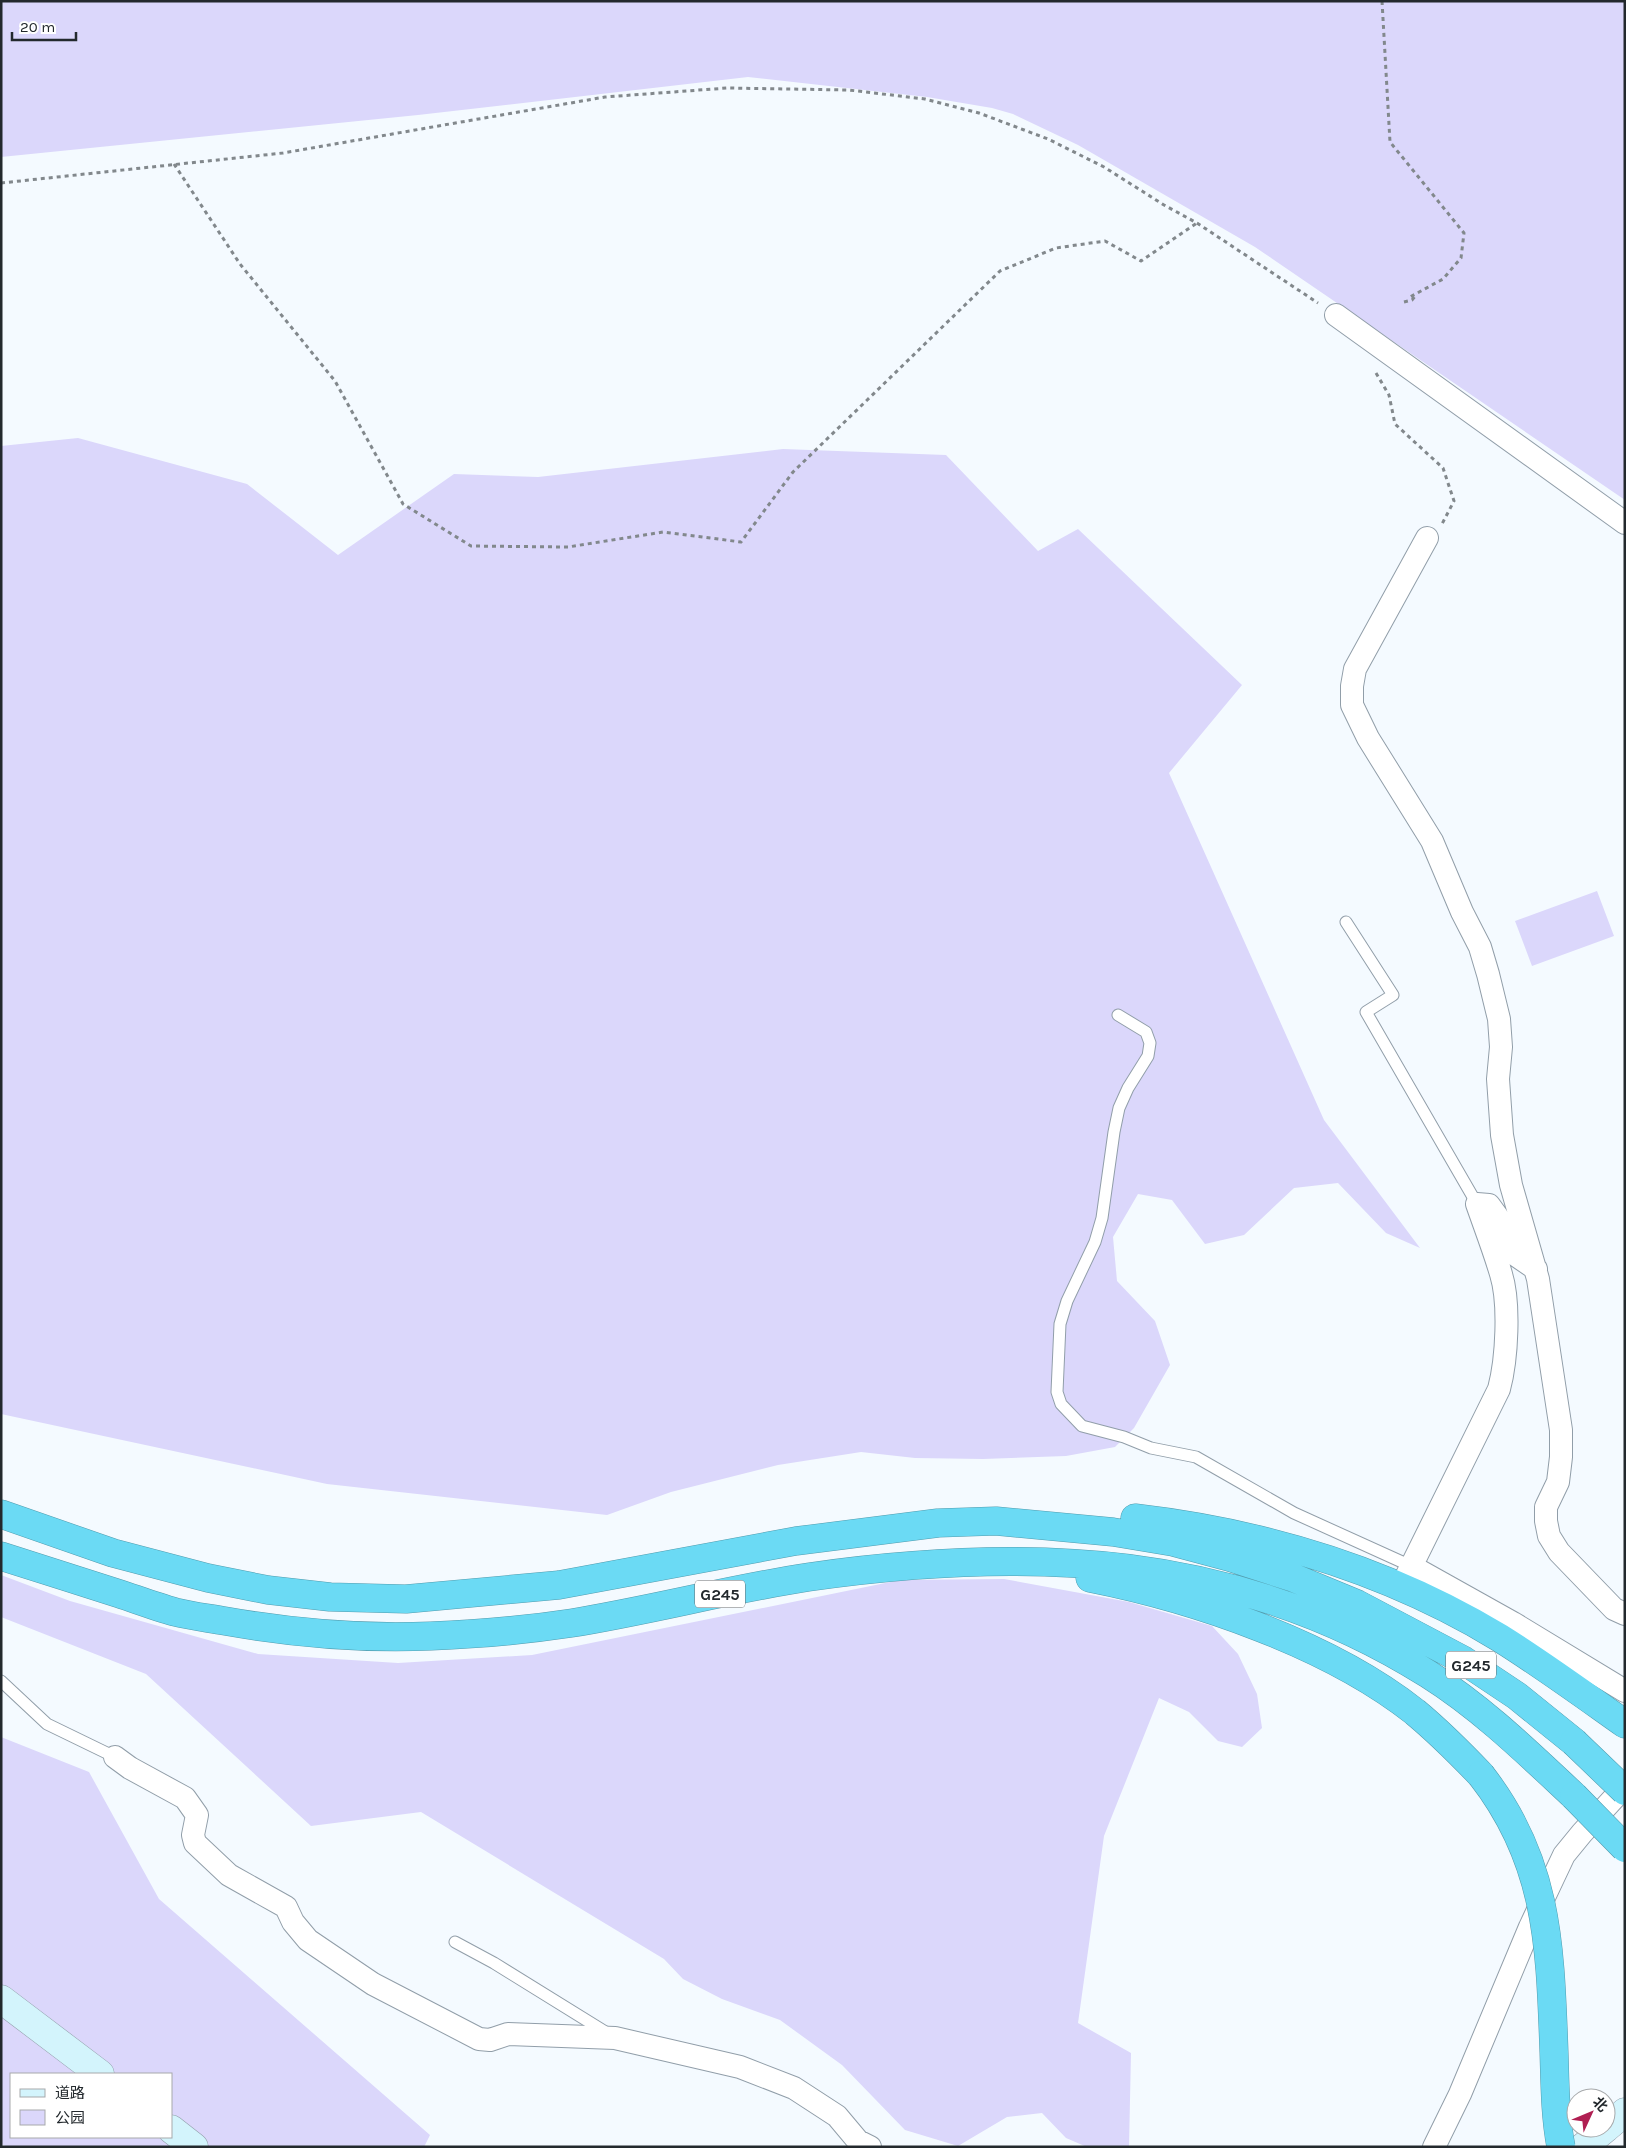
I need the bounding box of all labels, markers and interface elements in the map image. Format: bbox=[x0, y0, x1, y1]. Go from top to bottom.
scale bar bbox=[12, 10, 76, 42]
text: 20 m bbox=[20, 18, 55, 36]
road number: G245 bbox=[695, 1580, 745, 1608]
road number: G245 bbox=[1446, 1652, 1496, 1678]
legend bbox=[10, 2073, 172, 2138]
text: 道路 bbox=[55, 2084, 85, 2102]
north arrow bbox=[1566, 2088, 1616, 2138]
text: 北 bbox=[1589, 2093, 1611, 2115]
text: 公园 bbox=[55, 2109, 85, 2127]

